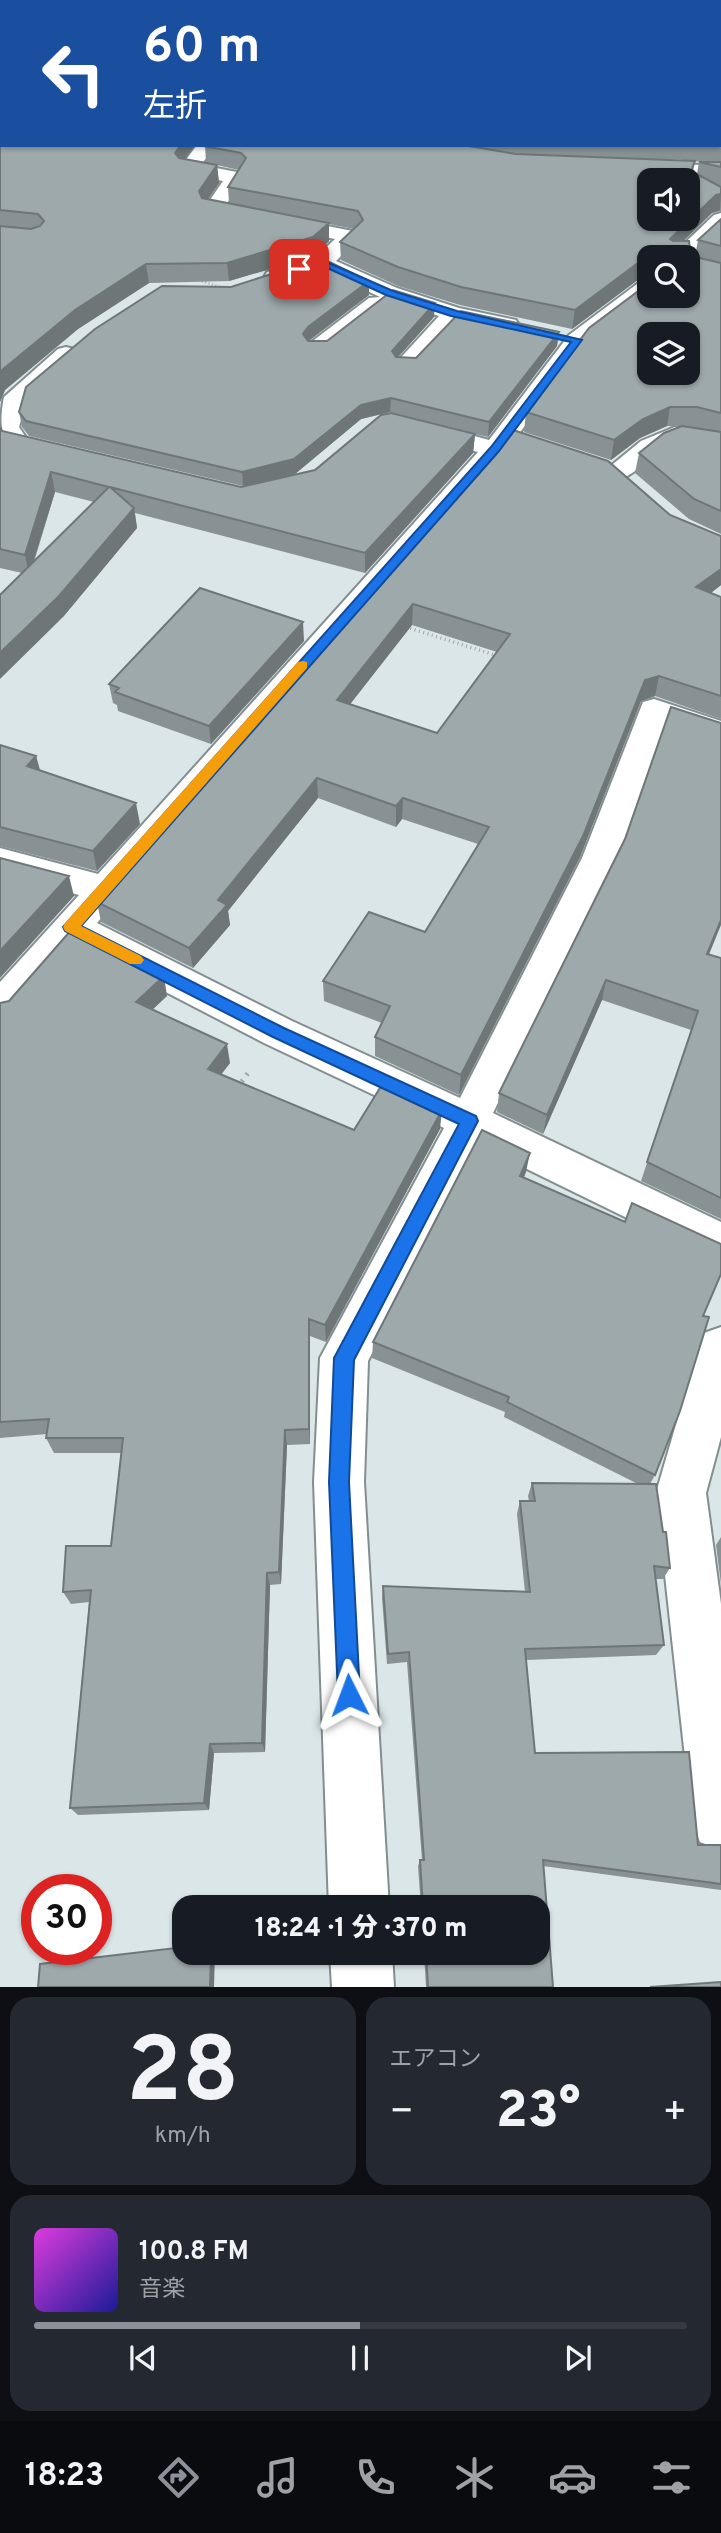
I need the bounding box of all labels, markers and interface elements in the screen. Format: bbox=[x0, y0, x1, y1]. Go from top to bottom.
text: 60 m bbox=[143, 18, 261, 80]
icon: left bbox=[28, 28, 119, 119]
text: 左折 bbox=[143, 88, 207, 128]
map controls bbox=[637, 168, 700, 385]
button: sound bbox=[637, 168, 700, 231]
pin bbox=[269, 239, 329, 299]
button: search bbox=[637, 245, 700, 308]
icon: arrive bbox=[280, 250, 318, 288]
button: layers bbox=[637, 322, 700, 385]
position arrow bbox=[312, 1658, 386, 1732]
speed limit sign: 30 bbox=[21, 1874, 112, 1965]
text: 18:24 · 1 分 · 370 m bbox=[255, 1913, 467, 1946]
text: 28 bbox=[126, 2019, 239, 2134]
text: エアコン bbox=[390, 2046, 482, 2075]
text: 23° bbox=[496, 2080, 581, 2146]
text: − bbox=[390, 2089, 414, 2138]
text: + bbox=[662, 2089, 687, 2138]
text: km/h bbox=[155, 2122, 211, 2151]
text: 100.8 FM bbox=[139, 2236, 249, 2269]
text: 音楽 bbox=[139, 2276, 185, 2305]
icon: previous bbox=[124, 2339, 162, 2377]
icon: pause bbox=[341, 2339, 379, 2377]
icon: next bbox=[559, 2339, 597, 2377]
icon: directions bbox=[154, 2453, 203, 2502]
icon: music bbox=[253, 2453, 302, 2502]
icon: phone bbox=[351, 2453, 400, 2502]
icon: climate bbox=[450, 2453, 499, 2502]
icon: car bbox=[548, 2453, 597, 2502]
icon: filters bbox=[647, 2453, 696, 2502]
text: 18:23 bbox=[25, 2457, 104, 2497]

